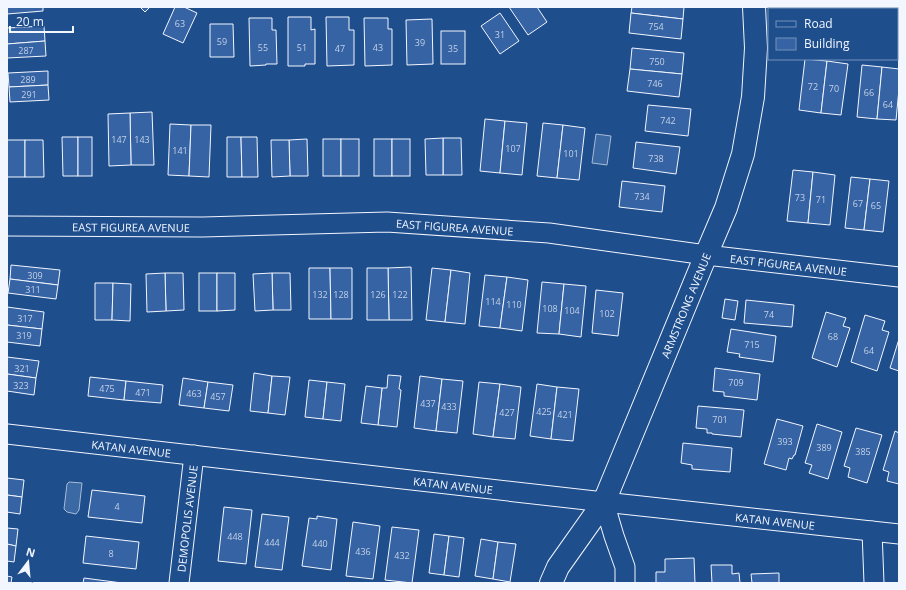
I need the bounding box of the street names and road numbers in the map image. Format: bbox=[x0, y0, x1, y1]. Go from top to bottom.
street label: EAST FIGUREA AVENUE bbox=[396, 215, 514, 238]
street label: EAST FIGUREA AVENUE bbox=[72, 219, 190, 234]
street label: ARMSTRONG AVENUE bbox=[657, 250, 714, 360]
street label: EAST FIGUREA AVENUE bbox=[729, 250, 848, 279]
street label: KATAN AVENUE bbox=[91, 436, 172, 460]
street label: DEMOPOLIS AVENUE bbox=[173, 464, 200, 573]
street label: KATAN AVENUE bbox=[413, 473, 494, 497]
street label: KATAN AVENUE bbox=[735, 509, 816, 532]

